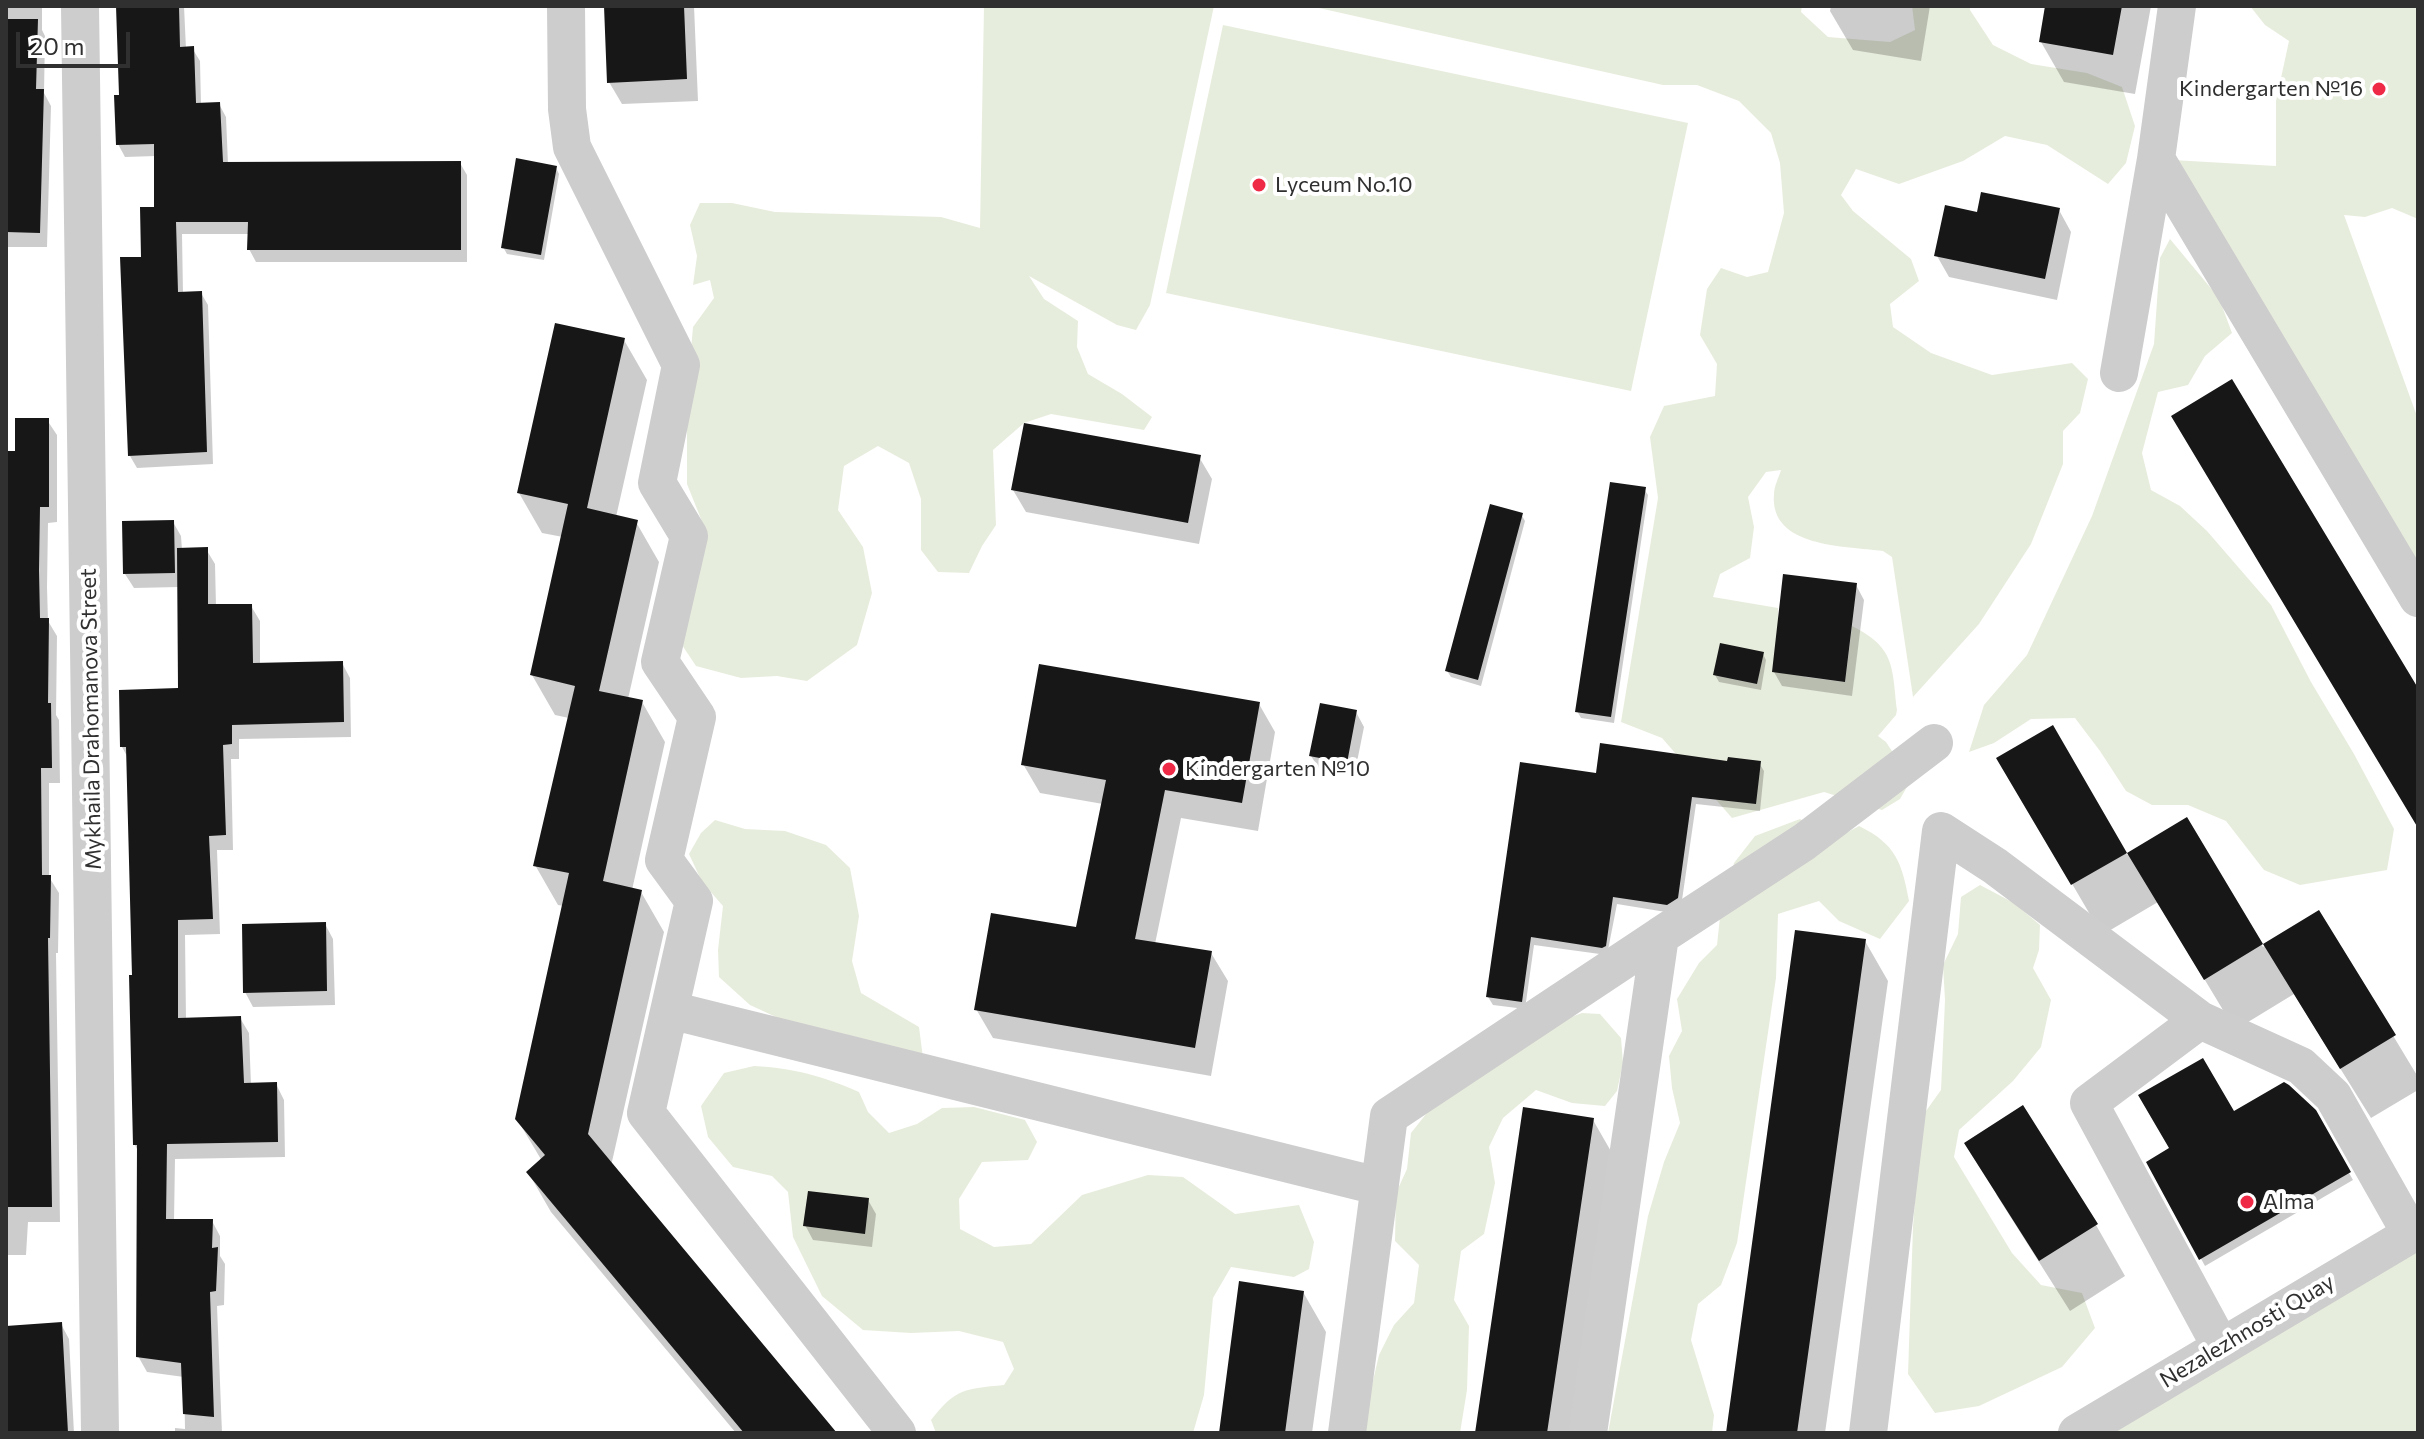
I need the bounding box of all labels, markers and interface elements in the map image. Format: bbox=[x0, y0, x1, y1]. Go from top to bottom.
scale bar bbox=[20, 16, 134, 66]
text: 20 m bbox=[30, 31, 84, 60]
place label: Kindergarten №16 bbox=[2179, 76, 2363, 102]
marker: Kindergarten №16 bbox=[2370, 80, 2388, 98]
place label: Lyceum No.10 bbox=[1275, 172, 1413, 198]
marker: Lyceum No.10 bbox=[1250, 176, 1268, 194]
street label: Mykhaila Drahomanova Street bbox=[75, 568, 107, 870]
place label: Kindergarten №10 bbox=[1185, 756, 1370, 782]
marker: Kindergarten №10 bbox=[1160, 760, 1178, 778]
place label: Alma bbox=[2263, 1189, 2314, 1215]
marker: Alma bbox=[2238, 1193, 2256, 1211]
street label: Nezalezhnosti Quay bbox=[2155, 1269, 2339, 1393]

